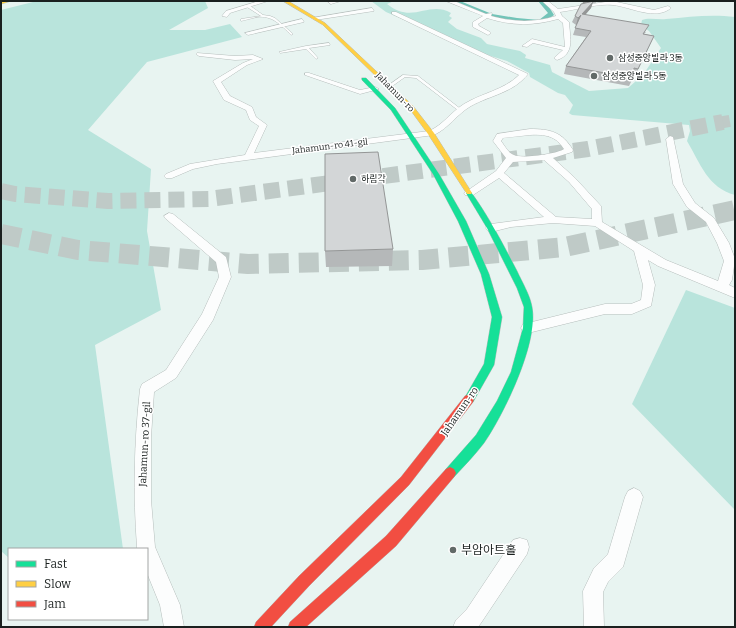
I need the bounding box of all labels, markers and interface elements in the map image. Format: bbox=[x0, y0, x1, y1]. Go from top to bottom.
marker: 삼성중앙빌라 3동 bbox=[605, 53, 615, 63]
place label: 삼성중앙빌라 3동 bbox=[618, 53, 683, 63]
street label: Jahamun-ro bbox=[373, 69, 416, 114]
marker: 삼성중앙빌라 5동 bbox=[589, 71, 599, 81]
place label: 삼성중앙빌라 5동 bbox=[602, 71, 667, 81]
street label: Jahamun-ro 41-gil bbox=[291, 136, 369, 156]
marker: 하림각 bbox=[348, 174, 358, 184]
place label: 하림각 bbox=[361, 174, 386, 184]
street label: Jahamun-ro bbox=[438, 385, 481, 439]
street label: Jahamun-ro 37-gil bbox=[137, 401, 153, 488]
place label: 부암아트홀 bbox=[461, 543, 516, 557]
marker: 부암아트홀 bbox=[448, 545, 458, 555]
legend bbox=[8, 548, 148, 620]
text: Fast bbox=[44, 557, 68, 571]
text: Slow bbox=[44, 577, 71, 591]
text: Jam bbox=[43, 597, 66, 611]

